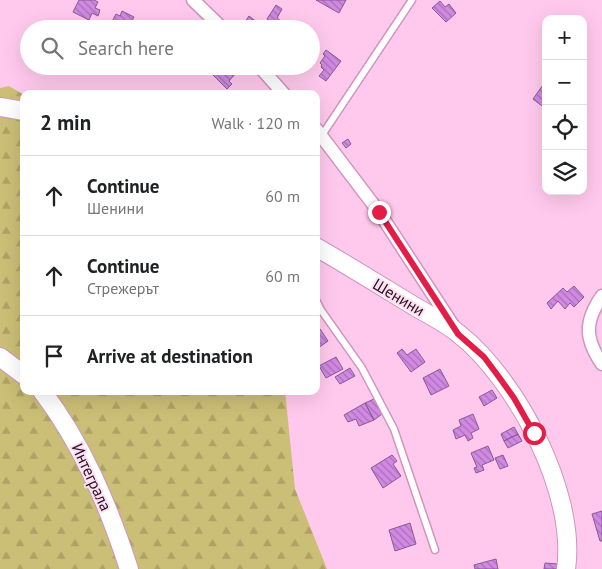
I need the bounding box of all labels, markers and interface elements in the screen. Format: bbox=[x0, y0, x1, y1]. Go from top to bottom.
map controls bbox=[542, 15, 587, 195]
button: + bbox=[542, 15, 587, 60]
search box bbox=[20, 20, 320, 75]
icon: search bbox=[38, 34, 66, 62]
text: Search here bbox=[78, 36, 174, 60]
button: − bbox=[542, 60, 587, 105]
button: locate bbox=[542, 105, 587, 150]
text: 2 min bbox=[40, 109, 91, 136]
text: Walk · 120 m bbox=[211, 113, 300, 133]
button: layers bbox=[542, 150, 587, 195]
text: Continue bbox=[87, 174, 159, 198]
icon: ahead bbox=[40, 182, 68, 210]
text: 60 m bbox=[265, 186, 300, 206]
text: Шенини bbox=[87, 198, 144, 218]
route end bbox=[368, 201, 391, 224]
text: Continue bbox=[87, 254, 159, 278]
icon: ahead bbox=[40, 262, 68, 290]
text: 60 m bbox=[265, 266, 300, 286]
street label: Шенини bbox=[369, 274, 429, 320]
text: Стрежерът bbox=[87, 278, 159, 298]
icon: arrive bbox=[40, 342, 68, 370]
text: Arrive at destination bbox=[87, 344, 253, 368]
route start bbox=[523, 422, 546, 445]
street label: Интеграла bbox=[68, 440, 116, 514]

